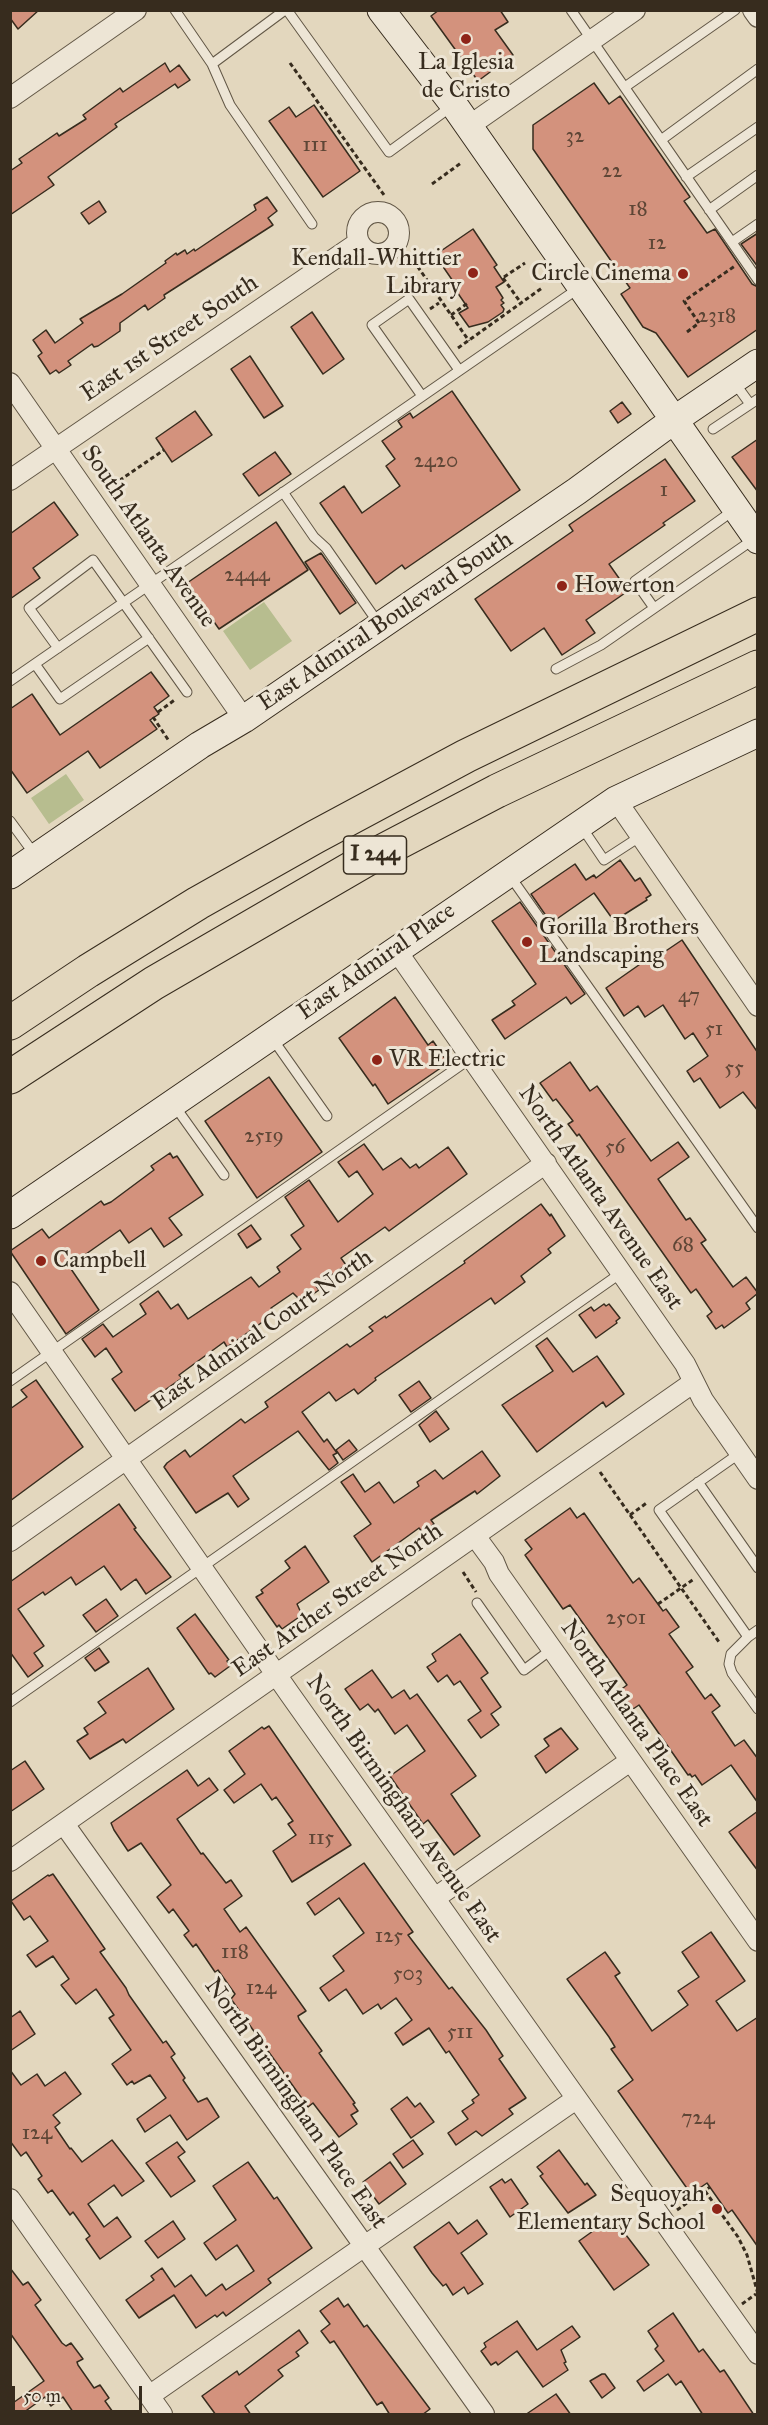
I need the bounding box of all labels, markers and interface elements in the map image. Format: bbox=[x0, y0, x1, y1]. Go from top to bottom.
marker: La Iglesia de Cristo bbox=[459, 32, 473, 46]
place label: La Iglesia de Cristo bbox=[418, 49, 514, 105]
house number: 32 bbox=[566, 124, 584, 150]
house number: 111 bbox=[303, 133, 327, 159]
house number: 22 bbox=[602, 159, 622, 185]
house number: 18 bbox=[628, 197, 648, 223]
house number: 12 bbox=[648, 231, 666, 257]
place label: Kendall-Whittier Library bbox=[291, 245, 461, 301]
place label: Circle Cinema bbox=[531, 260, 671, 288]
marker: Kendall-Whittier Library bbox=[466, 266, 480, 280]
marker: Circle Cinema bbox=[676, 267, 690, 281]
street label: East 1st Street South bbox=[76, 269, 264, 409]
house number: 2318 bbox=[698, 304, 736, 330]
street label: South Atlanta Avenue bbox=[74, 440, 222, 634]
house number: 2420 bbox=[414, 449, 458, 475]
house number: 1 bbox=[660, 478, 668, 504]
street label: East Admiral Boulevard South bbox=[253, 526, 519, 718]
house number: 2444 bbox=[224, 563, 270, 589]
place label: Howerton bbox=[574, 572, 675, 600]
marker: Howerton bbox=[555, 579, 569, 593]
road number: I 244 bbox=[344, 836, 406, 874]
street label: East Admiral Place bbox=[293, 897, 461, 1027]
place label: Gorilla Brothers Landscaping bbox=[539, 914, 699, 970]
marker: Gorilla Brothers Landscaping bbox=[520, 935, 534, 949]
house number: 47 bbox=[678, 984, 700, 1010]
house number: 51 bbox=[705, 1017, 723, 1043]
place label: VR Electric bbox=[389, 1046, 506, 1074]
marker: VR Electric bbox=[370, 1053, 384, 1067]
house number: 55 bbox=[724, 1056, 744, 1082]
street label: North Atlanta Avenue East bbox=[511, 1080, 689, 1316]
house number: 2519 bbox=[244, 1124, 284, 1150]
house number: 56 bbox=[605, 1135, 625, 1161]
house number: 68 bbox=[672, 1233, 694, 1259]
street label: East Admiral Court North bbox=[147, 1244, 379, 1418]
place label: Campbell bbox=[53, 1247, 146, 1275]
marker: Campbell bbox=[34, 1254, 48, 1268]
street label: East Archer Street North bbox=[227, 1517, 449, 1685]
house number: 2501 bbox=[606, 1606, 646, 1632]
street label: North Atlanta Place East bbox=[554, 1615, 718, 1833]
street label: North Birmingham Avenue East bbox=[299, 1669, 507, 1949]
house number: 115 bbox=[308, 1826, 334, 1852]
house number: 125 bbox=[375, 1924, 403, 1950]
house number: 118 bbox=[221, 1940, 249, 1966]
house number: 503 bbox=[393, 1962, 423, 1988]
street label: North Birmingham Place East bbox=[197, 1973, 393, 2235]
house number: 124 bbox=[246, 1976, 276, 2002]
house number: 511 bbox=[447, 2020, 473, 2046]
house number: 724 bbox=[681, 2106, 715, 2132]
house number: 124 bbox=[22, 2121, 52, 2147]
place label: Sequoyah Elementary School bbox=[516, 2181, 705, 2237]
marker: Sequoyah Elementary School bbox=[710, 2202, 724, 2216]
scale bar bbox=[15, 2374, 146, 2412]
text: 50 m bbox=[23, 2385, 61, 2407]

